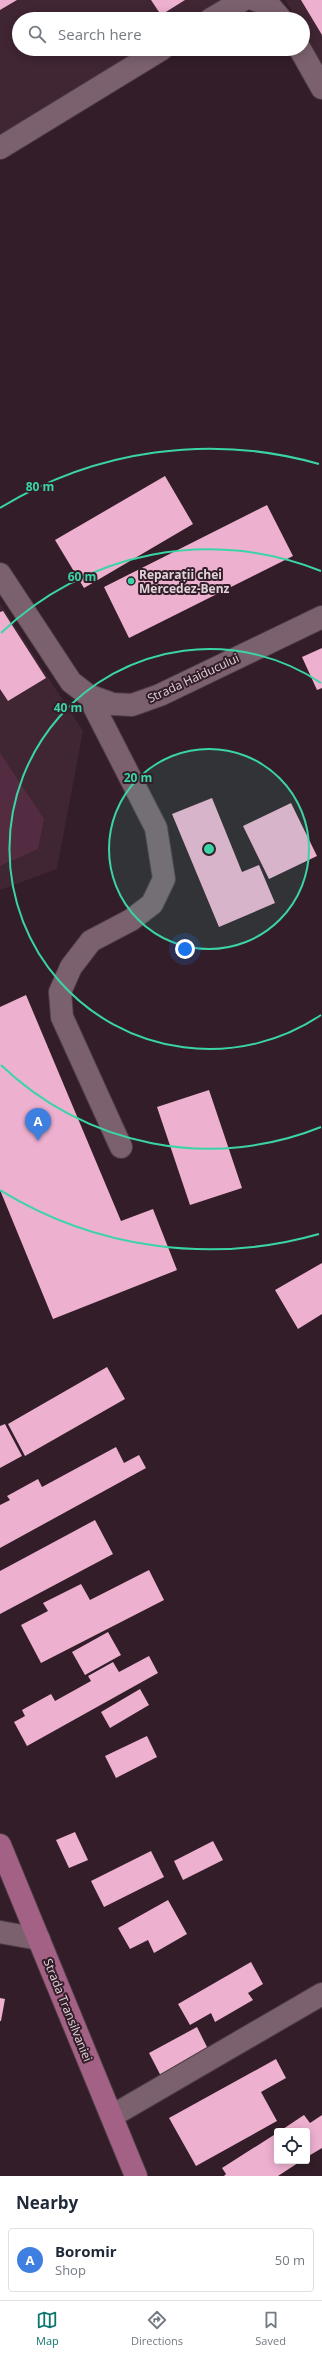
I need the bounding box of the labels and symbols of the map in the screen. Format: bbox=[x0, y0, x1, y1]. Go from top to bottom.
text: 80 m bbox=[26, 478, 54, 495]
place label: Reparații chei Mercedez-Benz bbox=[139, 566, 230, 597]
text: 60 m bbox=[68, 568, 96, 585]
marker: Reparații chei Mercedez-Benz bbox=[126, 576, 136, 586]
street label: Strada Haiducului bbox=[144, 649, 242, 707]
text: 40 m bbox=[54, 699, 82, 716]
text: 20 m bbox=[124, 769, 152, 786]
centre of rings bbox=[202, 842, 216, 856]
your location bbox=[175, 939, 195, 959]
pin: A bbox=[25, 1108, 51, 1141]
street label: Strada Transilvaniei bbox=[40, 1956, 96, 2064]

